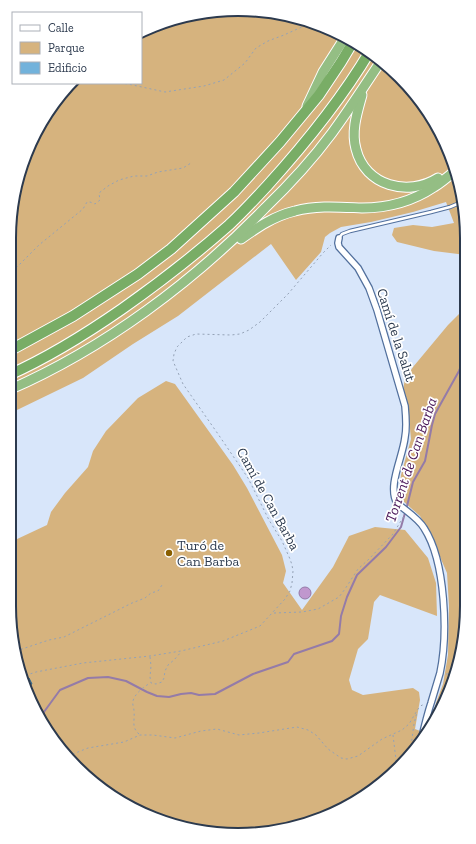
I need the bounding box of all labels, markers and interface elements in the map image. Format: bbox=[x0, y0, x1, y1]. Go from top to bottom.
legend bbox=[12, 12, 142, 84]
text: Calle bbox=[48, 21, 74, 35]
text: Parque bbox=[48, 41, 85, 55]
text: Edificio bbox=[48, 61, 87, 75]
street label: Camí de la Salut bbox=[373, 286, 419, 385]
water label: Torrent de Can Barba bbox=[381, 395, 441, 525]
street label: Camí de Can Barba bbox=[233, 445, 303, 554]
place label: Turó de Can Barba bbox=[177, 537, 240, 570]
marker: Turó de Can Barba bbox=[164, 548, 174, 558]

